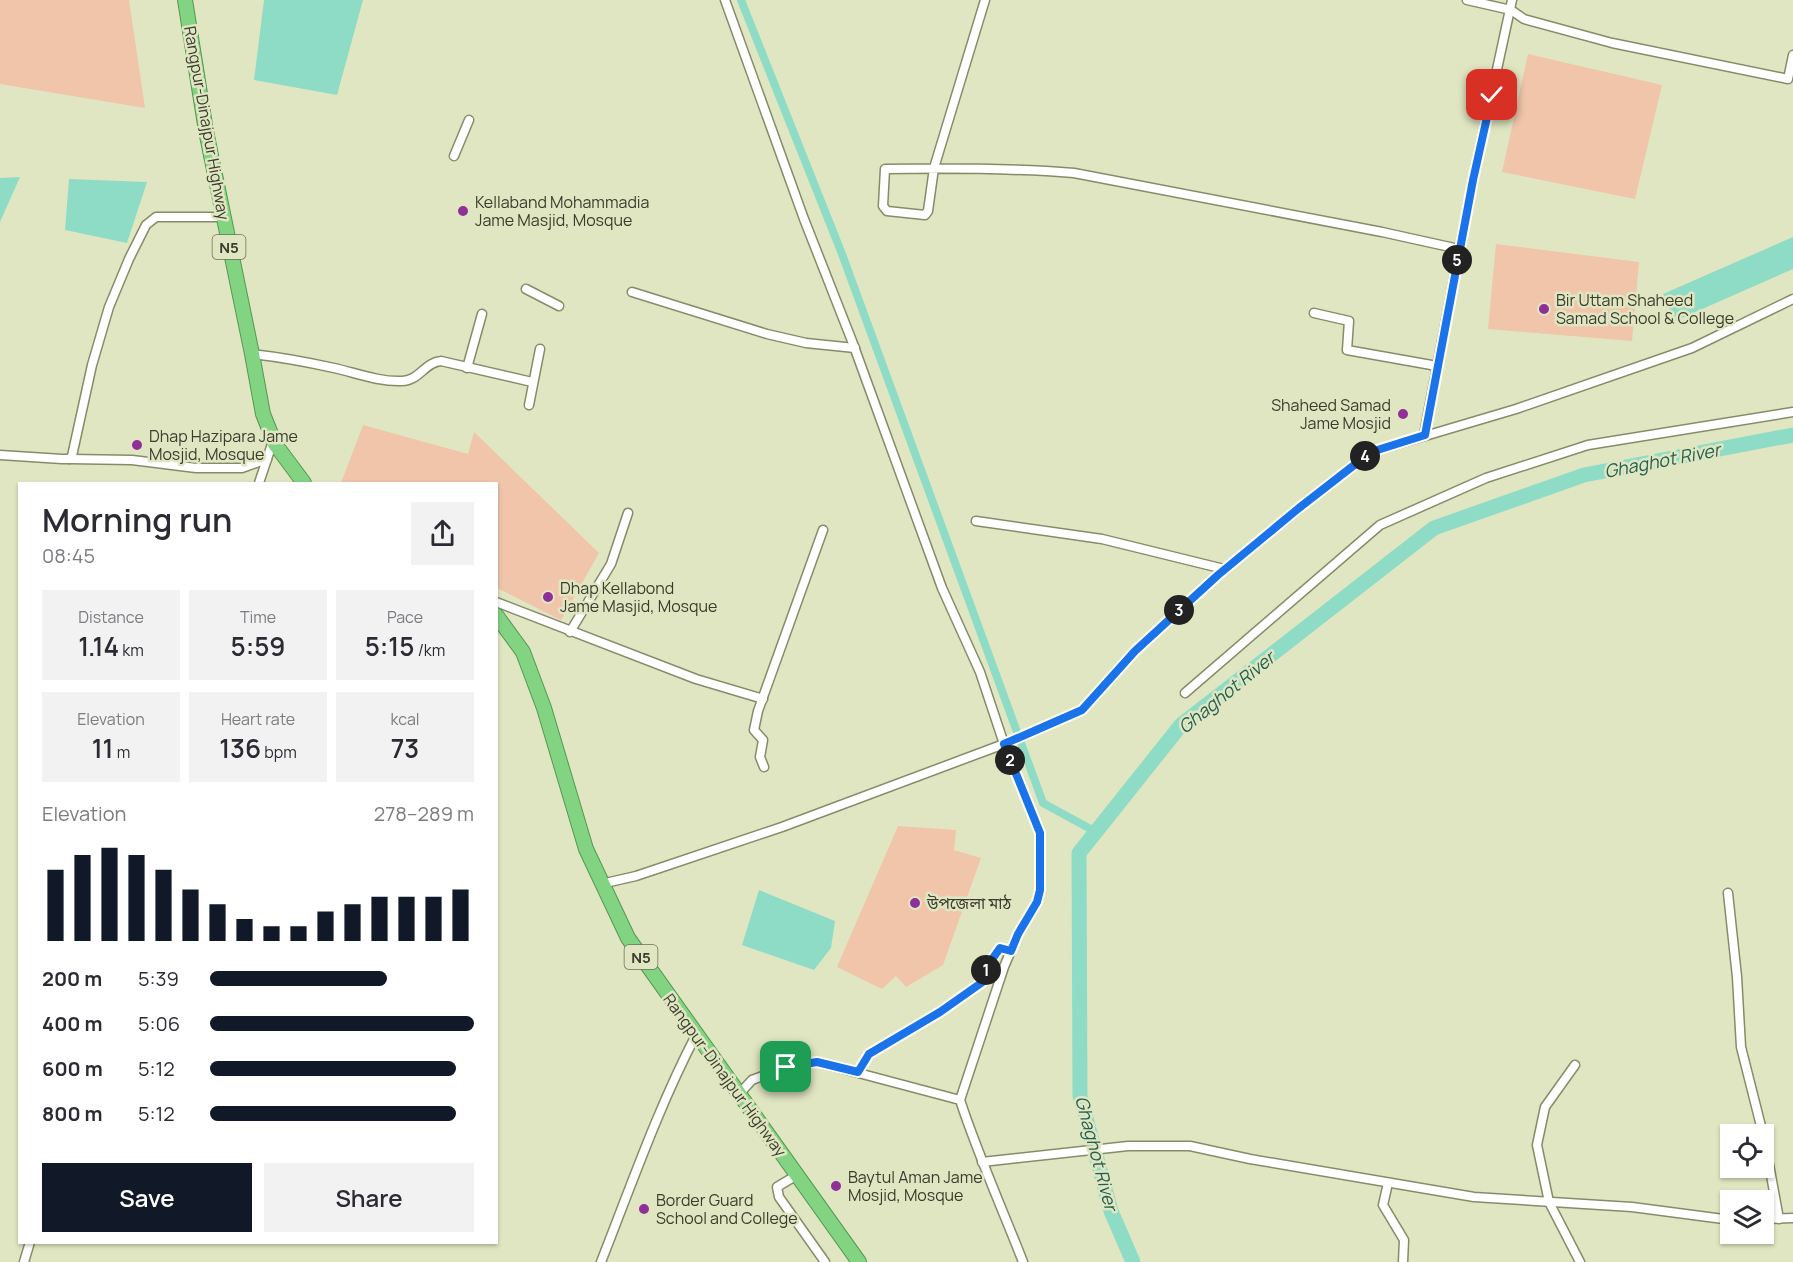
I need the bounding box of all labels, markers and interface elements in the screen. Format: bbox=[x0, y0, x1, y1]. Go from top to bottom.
street label: Rangpur-Dinajpur Highway bbox=[179, 24, 235, 222]
pin bbox=[1466, 69, 1517, 120]
icon: check bbox=[1475, 78, 1508, 111]
place label: Kellaband Mohammadia Jame Masjid, Mosque bbox=[475, 191, 650, 231]
marker: Kellaband Mohammadia Jame Masjid, Mosque bbox=[456, 204, 470, 218]
road number: N5 bbox=[212, 235, 246, 259]
pin: 5 bbox=[1442, 245, 1472, 275]
text: 5 bbox=[1452, 249, 1462, 271]
place label: Bir Uttam Shaheed Samad School & College bbox=[1556, 289, 1734, 329]
marker: Bir Uttam Shaheed Samad School & College bbox=[1537, 302, 1551, 316]
place label: Shaheed Samad Jame Mosjid bbox=[1271, 394, 1391, 434]
marker: Shaheed Samad Jame Mosjid bbox=[1396, 407, 1410, 421]
place label: Dhap Hazipara Jame Mosjid, Mosque bbox=[149, 425, 298, 465]
water label: Ghaghot River bbox=[1602, 437, 1724, 483]
marker: Dhap Hazipara Jame Mosjid, Mosque bbox=[130, 438, 144, 452]
pin: 4 bbox=[1350, 441, 1380, 471]
text: 4 bbox=[1360, 445, 1370, 467]
text: Morning run bbox=[42, 497, 232, 542]
button: share bbox=[411, 502, 474, 565]
text: 08:45 bbox=[42, 542, 95, 569]
place label: Dhap Kellabond Jame Masjid, Mosque bbox=[560, 577, 717, 617]
marker: Dhap Kellabond Jame Masjid, Mosque bbox=[541, 590, 555, 604]
pin: 3 bbox=[1164, 595, 1194, 625]
text: 3 bbox=[1174, 599, 1184, 621]
text: Distance bbox=[78, 606, 144, 628]
text: Time bbox=[240, 606, 276, 628]
text: Pace bbox=[387, 606, 423, 628]
text: 1.14 bbox=[78, 628, 119, 664]
text: 5:59 bbox=[230, 628, 286, 664]
text: 5:15 bbox=[365, 628, 414, 664]
text: km bbox=[119, 639, 144, 661]
text: /km bbox=[414, 639, 445, 661]
water label: Ghaghot River bbox=[1173, 644, 1281, 738]
text: Elevation bbox=[77, 708, 145, 730]
text: Heart rate bbox=[221, 708, 295, 730]
text: kcal bbox=[390, 708, 420, 730]
text: 11 bbox=[92, 730, 114, 766]
text: 136 bbox=[219, 730, 261, 766]
text: 73 bbox=[391, 730, 419, 766]
text: m bbox=[114, 741, 130, 763]
text: bpm bbox=[261, 741, 297, 763]
pin: 2 bbox=[995, 745, 1025, 775]
text: 2 bbox=[1005, 749, 1015, 771]
text: Elevation bbox=[42, 800, 126, 827]
text: 278–289 m bbox=[374, 800, 474, 827]
place label: উপজেলা মাঠ bbox=[926, 892, 1012, 914]
marker: উপজেলা মাঠ bbox=[908, 896, 922, 910]
road number: N5 bbox=[624, 945, 658, 969]
pin: 1 bbox=[971, 955, 1001, 985]
text: 1 bbox=[982, 959, 990, 981]
text: 200 m bbox=[42, 965, 102, 992]
text: 5:39 bbox=[138, 965, 179, 992]
street label: Rangpur-Dinajpur Highway bbox=[658, 989, 792, 1161]
text: 400 m bbox=[42, 1010, 102, 1037]
text: 5:06 bbox=[138, 1010, 180, 1037]
pin bbox=[760, 1041, 811, 1092]
icon: arrive bbox=[769, 1050, 802, 1083]
text: 600 m bbox=[42, 1055, 103, 1082]
text: 5:12 bbox=[138, 1055, 175, 1082]
water label: Ghaghot River bbox=[1070, 1093, 1124, 1215]
text: 800 m bbox=[42, 1100, 103, 1127]
text: 5:12 bbox=[138, 1100, 175, 1127]
map controls bbox=[1720, 1124, 1774, 1244]
button: locate bbox=[1720, 1124, 1774, 1178]
button: Save bbox=[42, 1163, 252, 1232]
button: Share bbox=[264, 1163, 474, 1232]
place label: Baytul Aman Jame Mosjid, Mosque bbox=[848, 1166, 983, 1206]
marker: Baytul Aman Jame Mosjid, Mosque bbox=[829, 1179, 843, 1193]
place label: Border Guard School and College bbox=[656, 1189, 798, 1229]
button: layers bbox=[1720, 1190, 1774, 1244]
marker: Border Guard School and College bbox=[637, 1202, 651, 1216]

